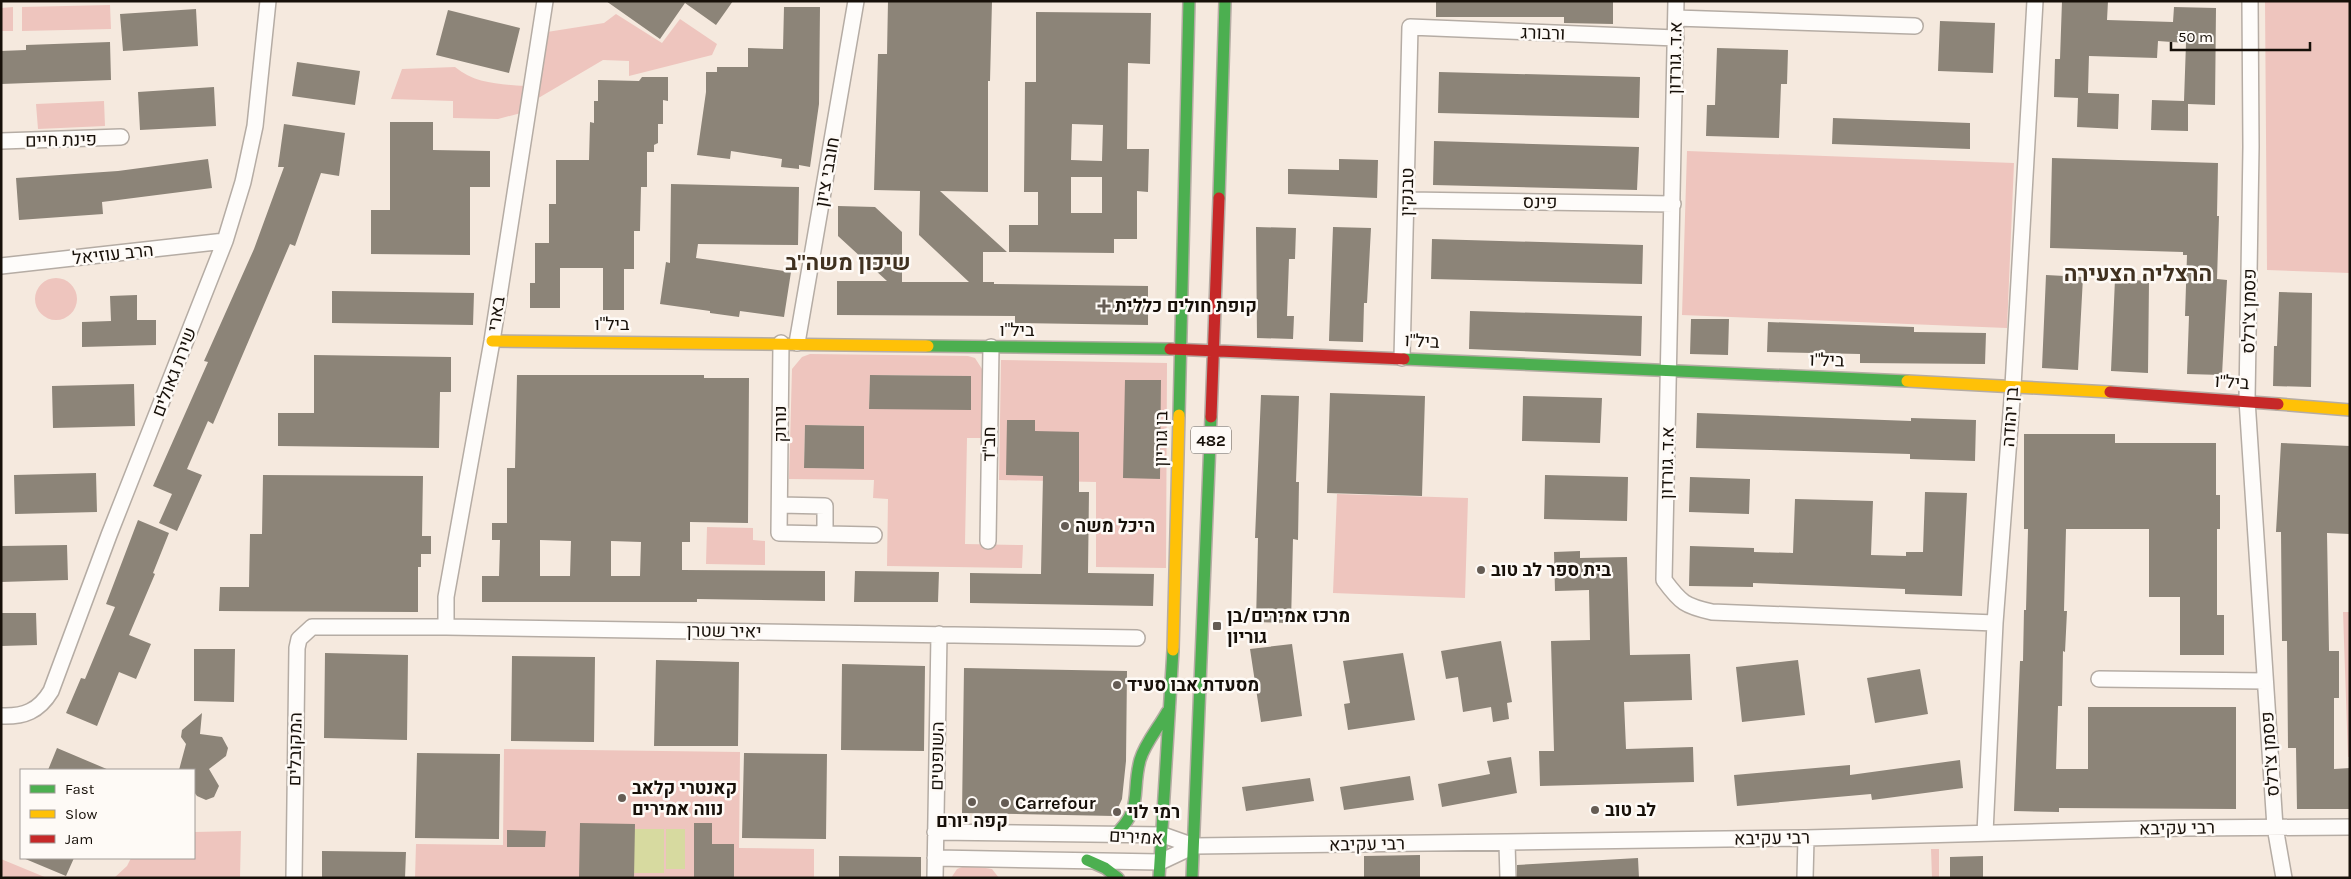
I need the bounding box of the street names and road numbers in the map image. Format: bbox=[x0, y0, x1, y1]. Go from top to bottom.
street label: ורבורג bbox=[1520, 21, 1566, 45]
street label: א.ד. גורדון bbox=[1663, 22, 1687, 94]
street label: פינת חיים bbox=[25, 128, 97, 152]
street label: חובבי ציון bbox=[810, 135, 844, 209]
street label: טבנקין bbox=[1396, 167, 1418, 217]
street label: פינס bbox=[1522, 191, 1558, 213]
street label: הרב עוזיאל bbox=[71, 239, 155, 269]
street label: פסמן צ'רלס bbox=[2237, 268, 2261, 354]
street label: בארי bbox=[482, 294, 510, 333]
street label: ביל"ו bbox=[595, 313, 630, 335]
street label: ביל"ו bbox=[1000, 319, 1035, 341]
street label: שירת גאולים bbox=[147, 324, 201, 420]
street label: ביל"ו bbox=[1404, 329, 1441, 353]
street label: ביל"ו bbox=[1809, 348, 1845, 372]
street label: ביל"ו bbox=[2214, 370, 2251, 394]
street label: בן יהודה bbox=[1997, 386, 2023, 448]
street label: נורוק bbox=[769, 405, 791, 443]
street label: בן גוריון bbox=[1150, 410, 1172, 467]
street label: חב"ד bbox=[978, 426, 1000, 462]
road number: 482 bbox=[1191, 426, 1231, 454]
street label: א.ד. גורדון bbox=[1655, 427, 1679, 499]
street label: יאיר שטרן bbox=[686, 619, 762, 643]
street label: פסמן צ'רלס bbox=[2256, 711, 2284, 797]
street label: המקובלים bbox=[283, 712, 307, 786]
street label: השופטים bbox=[925, 721, 949, 791]
street label: רבי עקיבא bbox=[2139, 816, 2215, 840]
street label: אמירים bbox=[1108, 825, 1164, 849]
street label: רבי עקיבא bbox=[1734, 826, 1810, 850]
street label: רבי עקיבא bbox=[1329, 832, 1405, 856]

